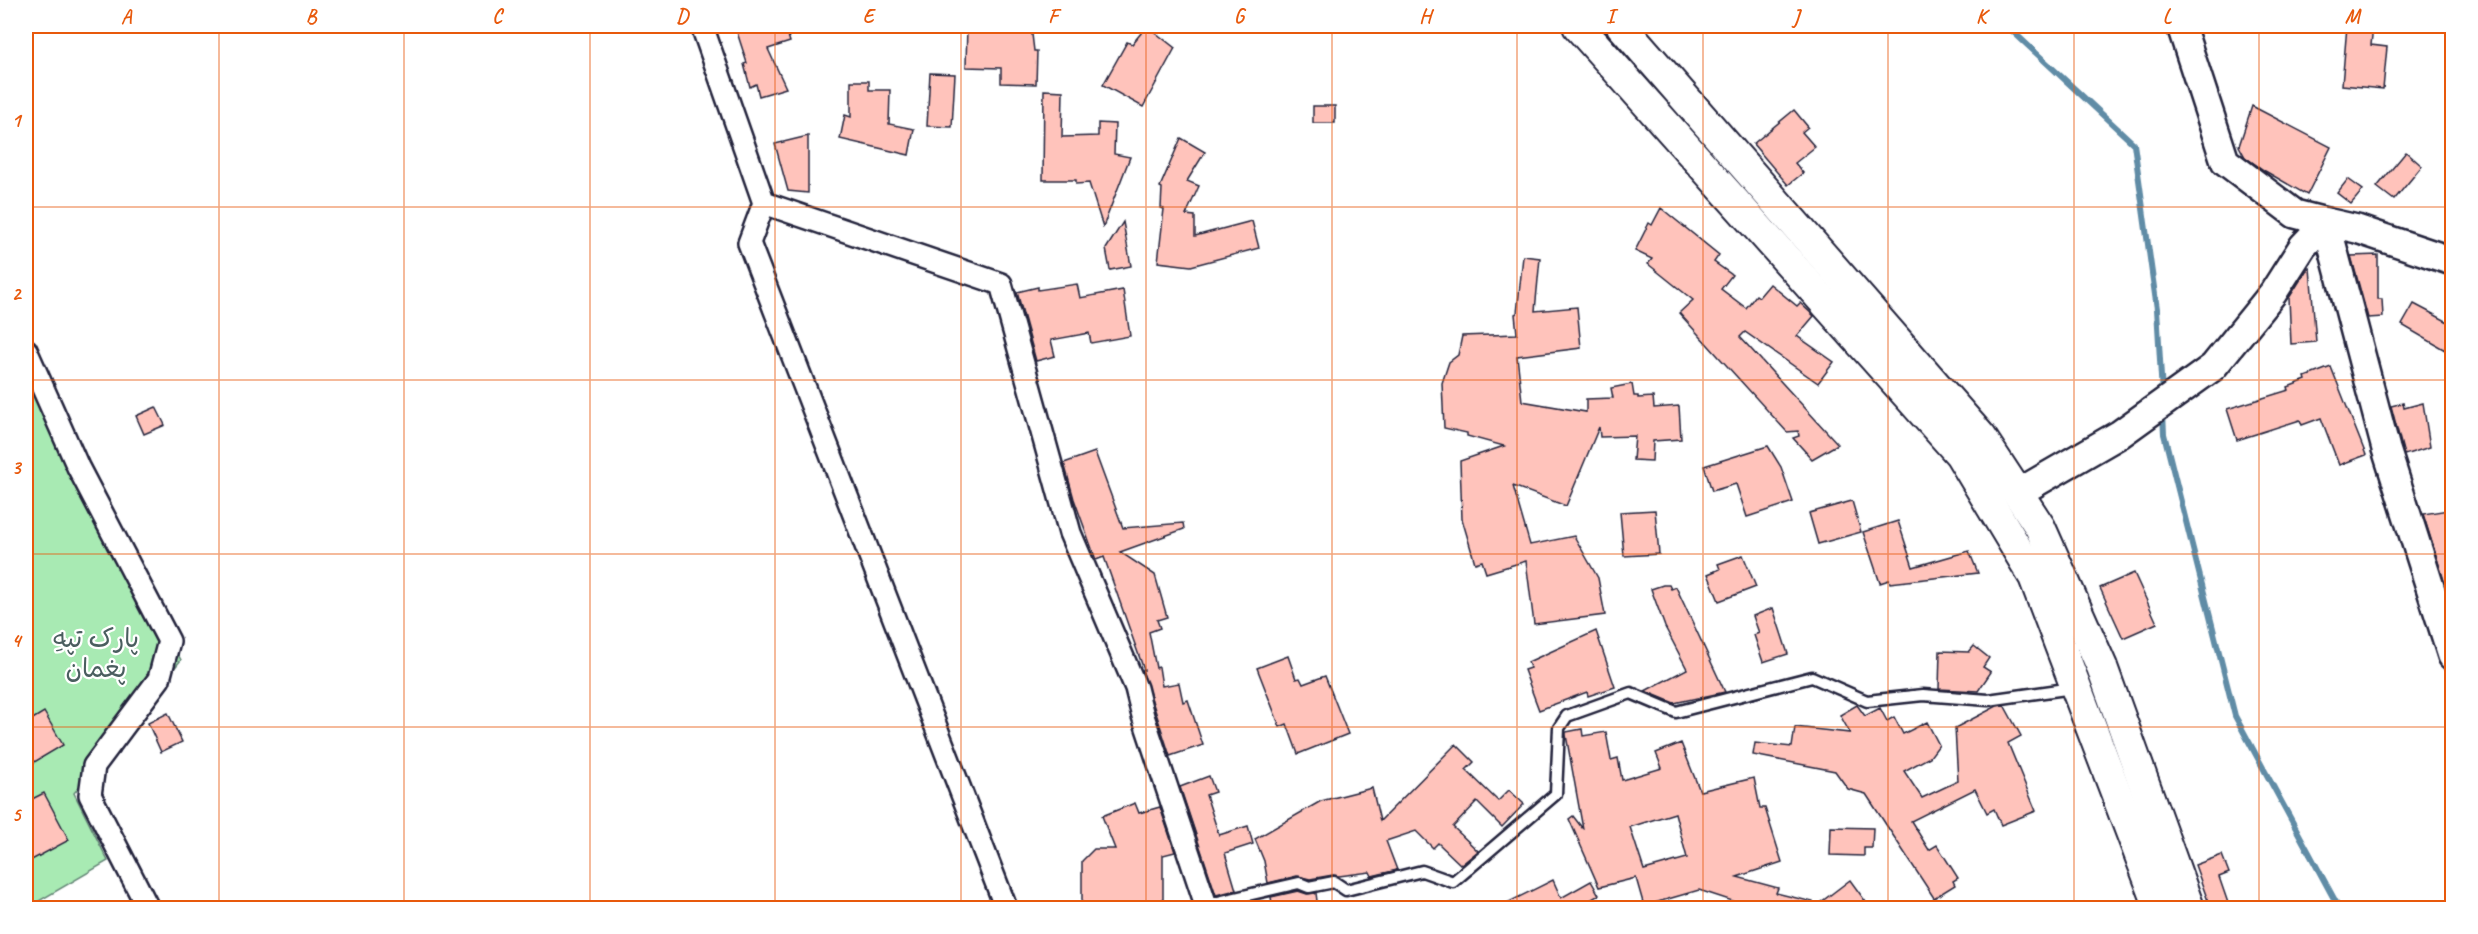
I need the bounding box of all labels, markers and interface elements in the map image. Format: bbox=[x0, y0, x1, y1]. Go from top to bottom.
text: A bbox=[121, 4, 133, 29]
text: B bbox=[306, 4, 318, 29]
text: C bbox=[492, 4, 504, 29]
text: D bbox=[676, 4, 690, 29]
text: E bbox=[863, 4, 877, 29]
text: F bbox=[1048, 4, 1062, 29]
text: G bbox=[1234, 4, 1247, 29]
text: H bbox=[1419, 4, 1434, 29]
text: I bbox=[1606, 4, 1619, 29]
text: J bbox=[1791, 4, 1803, 29]
text: K bbox=[1976, 4, 1990, 29]
text: L bbox=[2163, 4, 2173, 29]
text: M bbox=[2345, 4, 2362, 29]
text: 1 bbox=[12, 108, 23, 133]
text: 2 bbox=[12, 281, 23, 306]
text: 3 bbox=[12, 455, 23, 480]
park label: پارک تپهِ پغمان bbox=[53, 622, 139, 685]
text: 4 bbox=[12, 628, 24, 653]
text: 5 bbox=[12, 802, 23, 827]

